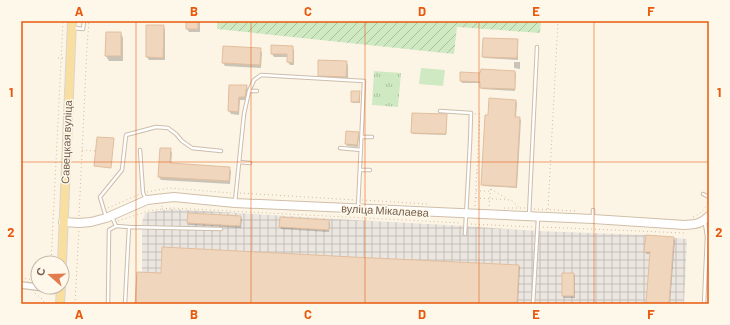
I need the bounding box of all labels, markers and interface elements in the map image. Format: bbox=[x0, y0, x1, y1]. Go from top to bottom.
text: A bbox=[75, 3, 84, 19]
text: B bbox=[190, 3, 198, 19]
text: C bbox=[304, 3, 312, 19]
text: D bbox=[418, 3, 426, 19]
text: E bbox=[532, 3, 540, 19]
text: F bbox=[647, 3, 655, 19]
text: 1 bbox=[9, 84, 13, 100]
text: 1 bbox=[717, 84, 721, 100]
street label: Савецкая вуліца bbox=[58, 99, 74, 184]
street label: вуліца Мікалаева bbox=[341, 201, 430, 219]
text: 2 bbox=[7, 224, 15, 240]
text: 2 bbox=[715, 224, 723, 240]
north arrow bbox=[30, 255, 70, 295]
text: С bbox=[33, 265, 48, 277]
text: A bbox=[75, 306, 84, 322]
text: B bbox=[190, 306, 198, 322]
text: C bbox=[304, 306, 312, 322]
text: D bbox=[418, 306, 426, 322]
text: E bbox=[532, 306, 540, 322]
text: F bbox=[647, 306, 655, 322]

